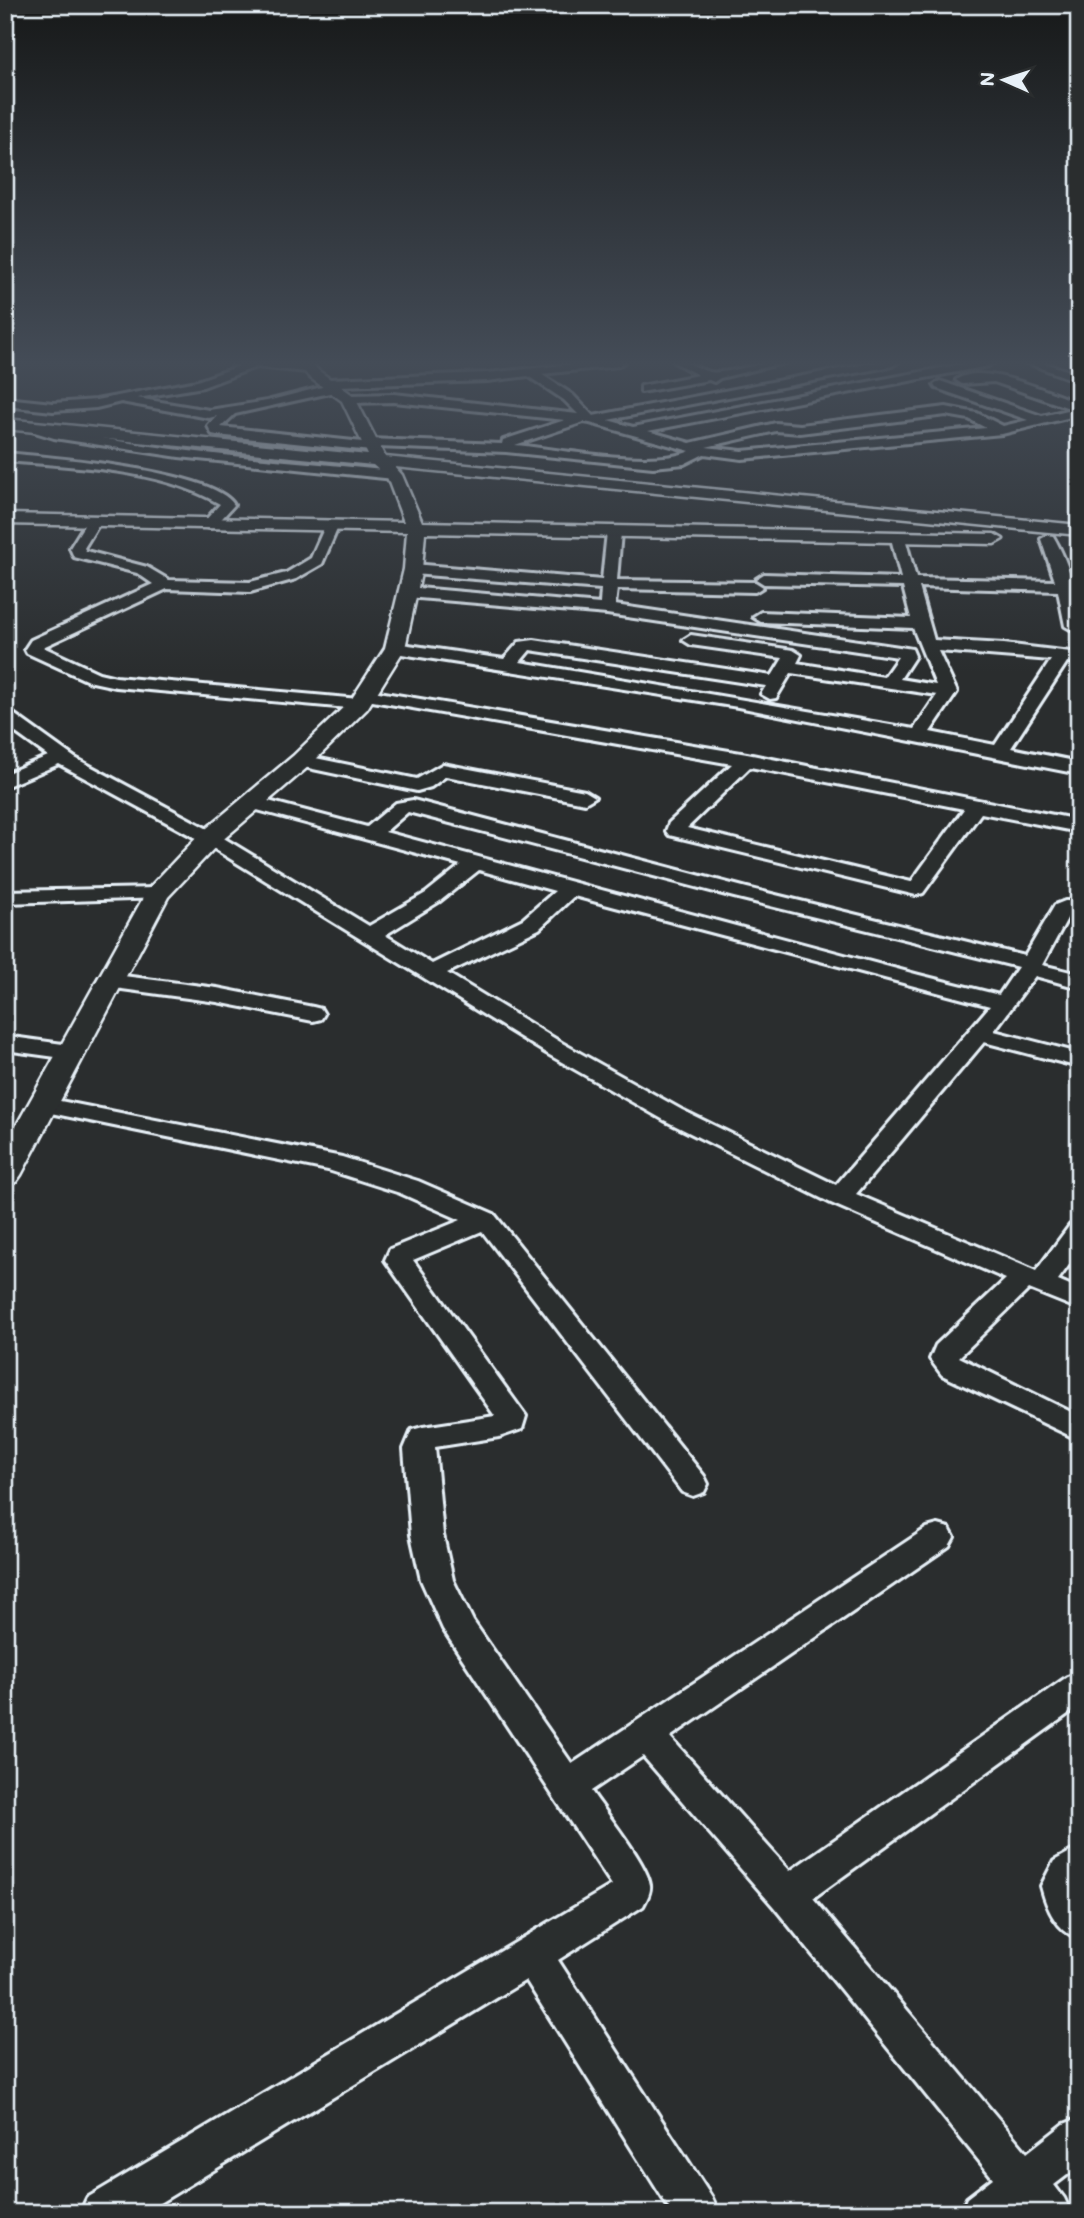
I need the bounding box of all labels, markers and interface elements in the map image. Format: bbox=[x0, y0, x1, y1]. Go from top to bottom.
north arrow bbox=[968, 46, 1038, 116]
text: N bbox=[974, 71, 999, 87]

